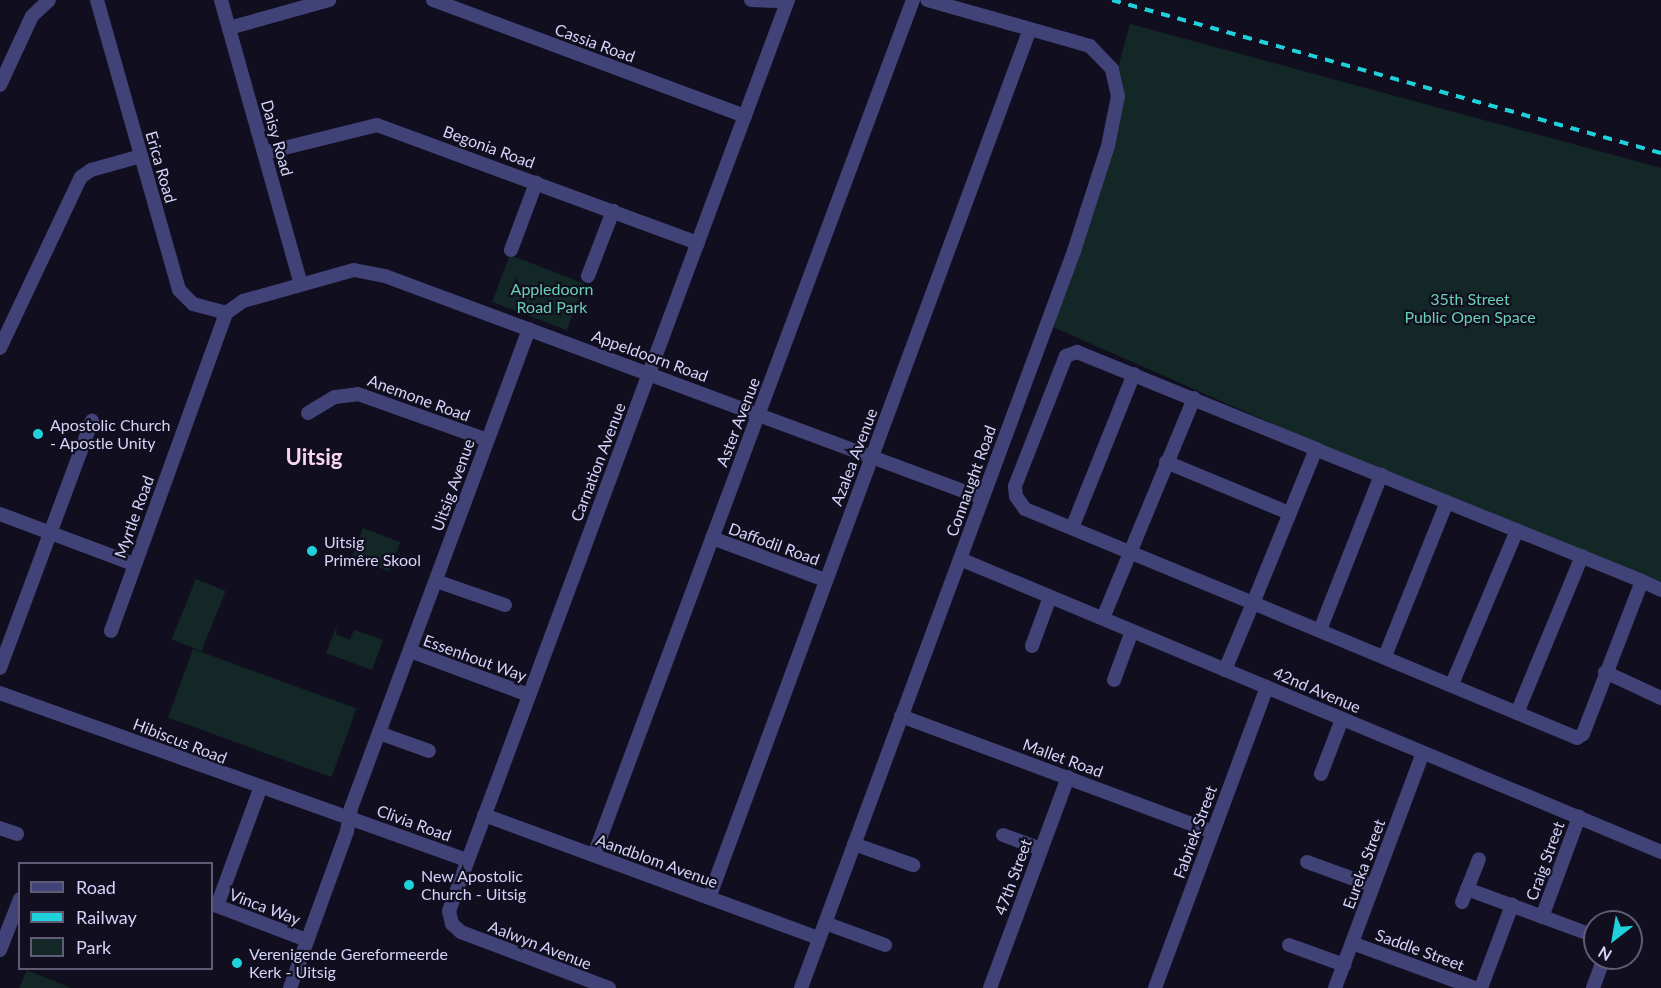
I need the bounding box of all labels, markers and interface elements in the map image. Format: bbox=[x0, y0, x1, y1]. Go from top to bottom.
street label: Cassia Road bbox=[552, 20, 638, 66]
street label: Daisy Road bbox=[257, 98, 297, 178]
street label: Begonia Road bbox=[440, 122, 538, 172]
street label: Erica Road bbox=[142, 129, 180, 205]
park label: Appledoorn Road Park bbox=[511, 279, 593, 317]
park label: 35th Street Public Open Space bbox=[1404, 289, 1536, 327]
street label: Appeldoorn Road bbox=[589, 326, 711, 386]
street label: Anemone Road bbox=[365, 371, 473, 425]
street label: Aster Avenue bbox=[712, 374, 764, 470]
street label: Carnation Avenue bbox=[566, 400, 630, 524]
street label: Azalea Avenue bbox=[827, 405, 881, 509]
place label: Apostolic Church - Apostle Unity bbox=[50, 415, 170, 453]
street label: Connaught Road bbox=[942, 423, 1000, 539]
marker: Apostolic Church - Apostle Unity bbox=[31, 427, 45, 441]
street label: Uitsig Avenue bbox=[427, 436, 479, 534]
district label: Uitsig bbox=[286, 444, 342, 470]
street label: Myrtle Road bbox=[110, 473, 158, 561]
street label: Daffodil Road bbox=[726, 519, 822, 569]
place label: Uitsig Primêre Skool bbox=[324, 532, 421, 570]
marker: Uitsig Primêre Skool bbox=[305, 544, 319, 558]
street label: Essenhout Way bbox=[421, 630, 529, 686]
street label: 42nd Avenue bbox=[1270, 663, 1364, 717]
street label: Hibiscus Road bbox=[130, 714, 230, 768]
street label: Mallet Road bbox=[1020, 735, 1106, 781]
street label: Fabriek Street bbox=[1169, 783, 1221, 881]
street label: Clivia Road bbox=[374, 801, 454, 845]
street label: Eureka Street bbox=[1339, 817, 1389, 911]
street label: Craig Street bbox=[1522, 819, 1568, 903]
street label: Aandblom Avenue bbox=[593, 830, 721, 892]
street label: 47th Street bbox=[990, 836, 1036, 918]
legend bbox=[18, 862, 213, 970]
place label: New Apostolic Church - Uitsig bbox=[421, 866, 526, 904]
text: Road bbox=[76, 876, 116, 898]
marker: New Apostolic Church - Uitsig bbox=[402, 878, 416, 892]
street label: Vinca Way bbox=[227, 885, 303, 929]
text: Railway bbox=[76, 906, 137, 928]
north arrow bbox=[1583, 910, 1643, 970]
street label: Aalwyn Avenue bbox=[486, 916, 594, 974]
street label: Saddle Street bbox=[1373, 925, 1467, 975]
text: Park bbox=[76, 936, 111, 958]
text: N bbox=[1594, 943, 1615, 965]
place label: Verenigende Gereformeerde Kerk - Uitsig bbox=[249, 944, 448, 982]
marker: Verenigende Gereformeerde Kerk - Uitsig bbox=[230, 956, 244, 970]

